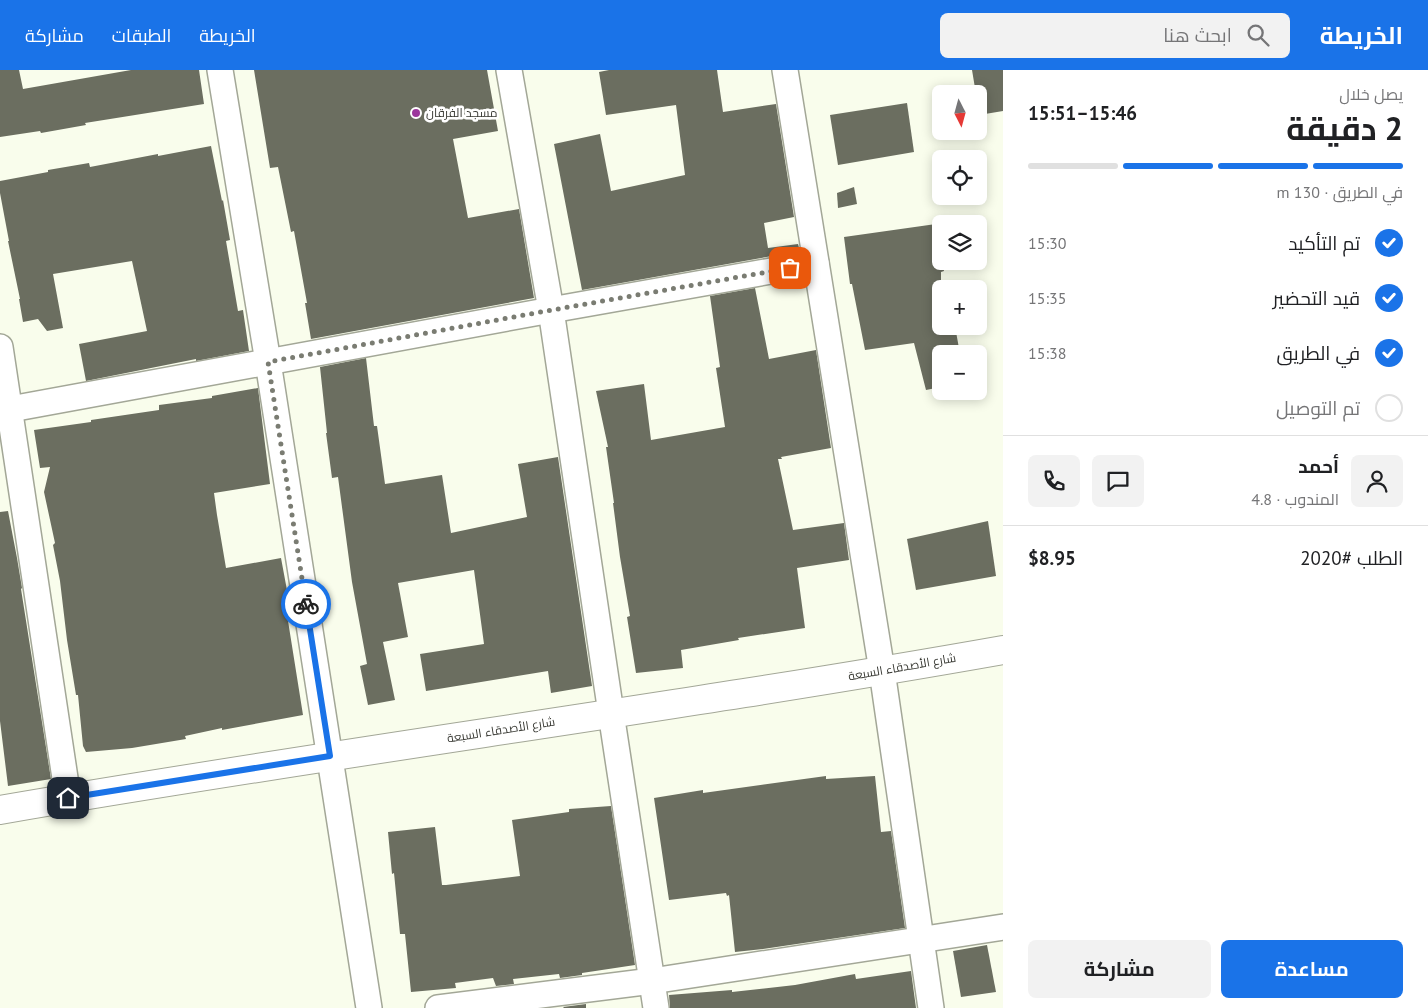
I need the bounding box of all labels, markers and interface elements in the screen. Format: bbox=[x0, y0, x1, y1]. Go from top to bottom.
search box bbox=[940, 13, 1290, 58]
text: الخريطة bbox=[1320, 20, 1403, 51]
icon: search bbox=[1244, 21, 1272, 49]
text: ابحث هنا bbox=[1163, 23, 1232, 47]
text: مشاركة bbox=[25, 24, 84, 47]
text: الطبقات bbox=[112, 24, 171, 47]
text: الخريطة bbox=[199, 24, 256, 47]
text: يصل خلال bbox=[1339, 84, 1403, 104]
north arrow bbox=[932, 85, 988, 140]
map controls bbox=[932, 85, 987, 400]
text: 15:46–15:51 bbox=[1028, 101, 1137, 125]
place label: مسجد الفرقان bbox=[426, 105, 498, 120]
marker: مسجد الفرقان bbox=[410, 107, 422, 119]
text: 2 دقيقة bbox=[1286, 107, 1403, 149]
button: locate bbox=[932, 150, 987, 205]
text: في الطريق · 130 m bbox=[1276, 182, 1403, 202]
button: layers bbox=[932, 215, 987, 270]
icon: check bbox=[1375, 229, 1403, 257]
text: تم التأكيد bbox=[1288, 231, 1360, 255]
text: 15:30 bbox=[1028, 233, 1066, 253]
pin bbox=[769, 247, 811, 289]
icon: bag bbox=[776, 254, 804, 282]
button: + bbox=[932, 280, 987, 335]
icon: check bbox=[1375, 284, 1403, 312]
text: قيد التحضير bbox=[1273, 286, 1360, 310]
text: 15:35 bbox=[1028, 288, 1066, 308]
icon: check bbox=[1375, 339, 1403, 367]
text: في الطريق bbox=[1277, 341, 1360, 365]
text: 15:38 bbox=[1028, 343, 1066, 363]
button: − bbox=[932, 345, 987, 400]
text: تم التوصيل bbox=[1276, 396, 1360, 420]
text: أحمد bbox=[1298, 454, 1339, 478]
button: phone bbox=[1028, 455, 1080, 507]
button: chat bbox=[1092, 455, 1144, 507]
button: person bbox=[1351, 455, 1403, 507]
text: المندوب · 4.8 bbox=[1251, 489, 1339, 509]
text: $8.95 bbox=[1028, 546, 1076, 570]
text: الطلب #2020 bbox=[1300, 546, 1403, 570]
courier bbox=[281, 579, 331, 629]
icon: bike bbox=[292, 590, 320, 618]
street label: شارع الأصدقاء السبعة bbox=[847, 650, 957, 684]
street label: شارع الأصدقاء السبعة bbox=[446, 714, 556, 746]
pin bbox=[47, 777, 89, 819]
icon: home bbox=[54, 784, 82, 812]
button: مشاركة bbox=[1028, 940, 1211, 998]
button: مساعدة bbox=[1221, 940, 1403, 998]

